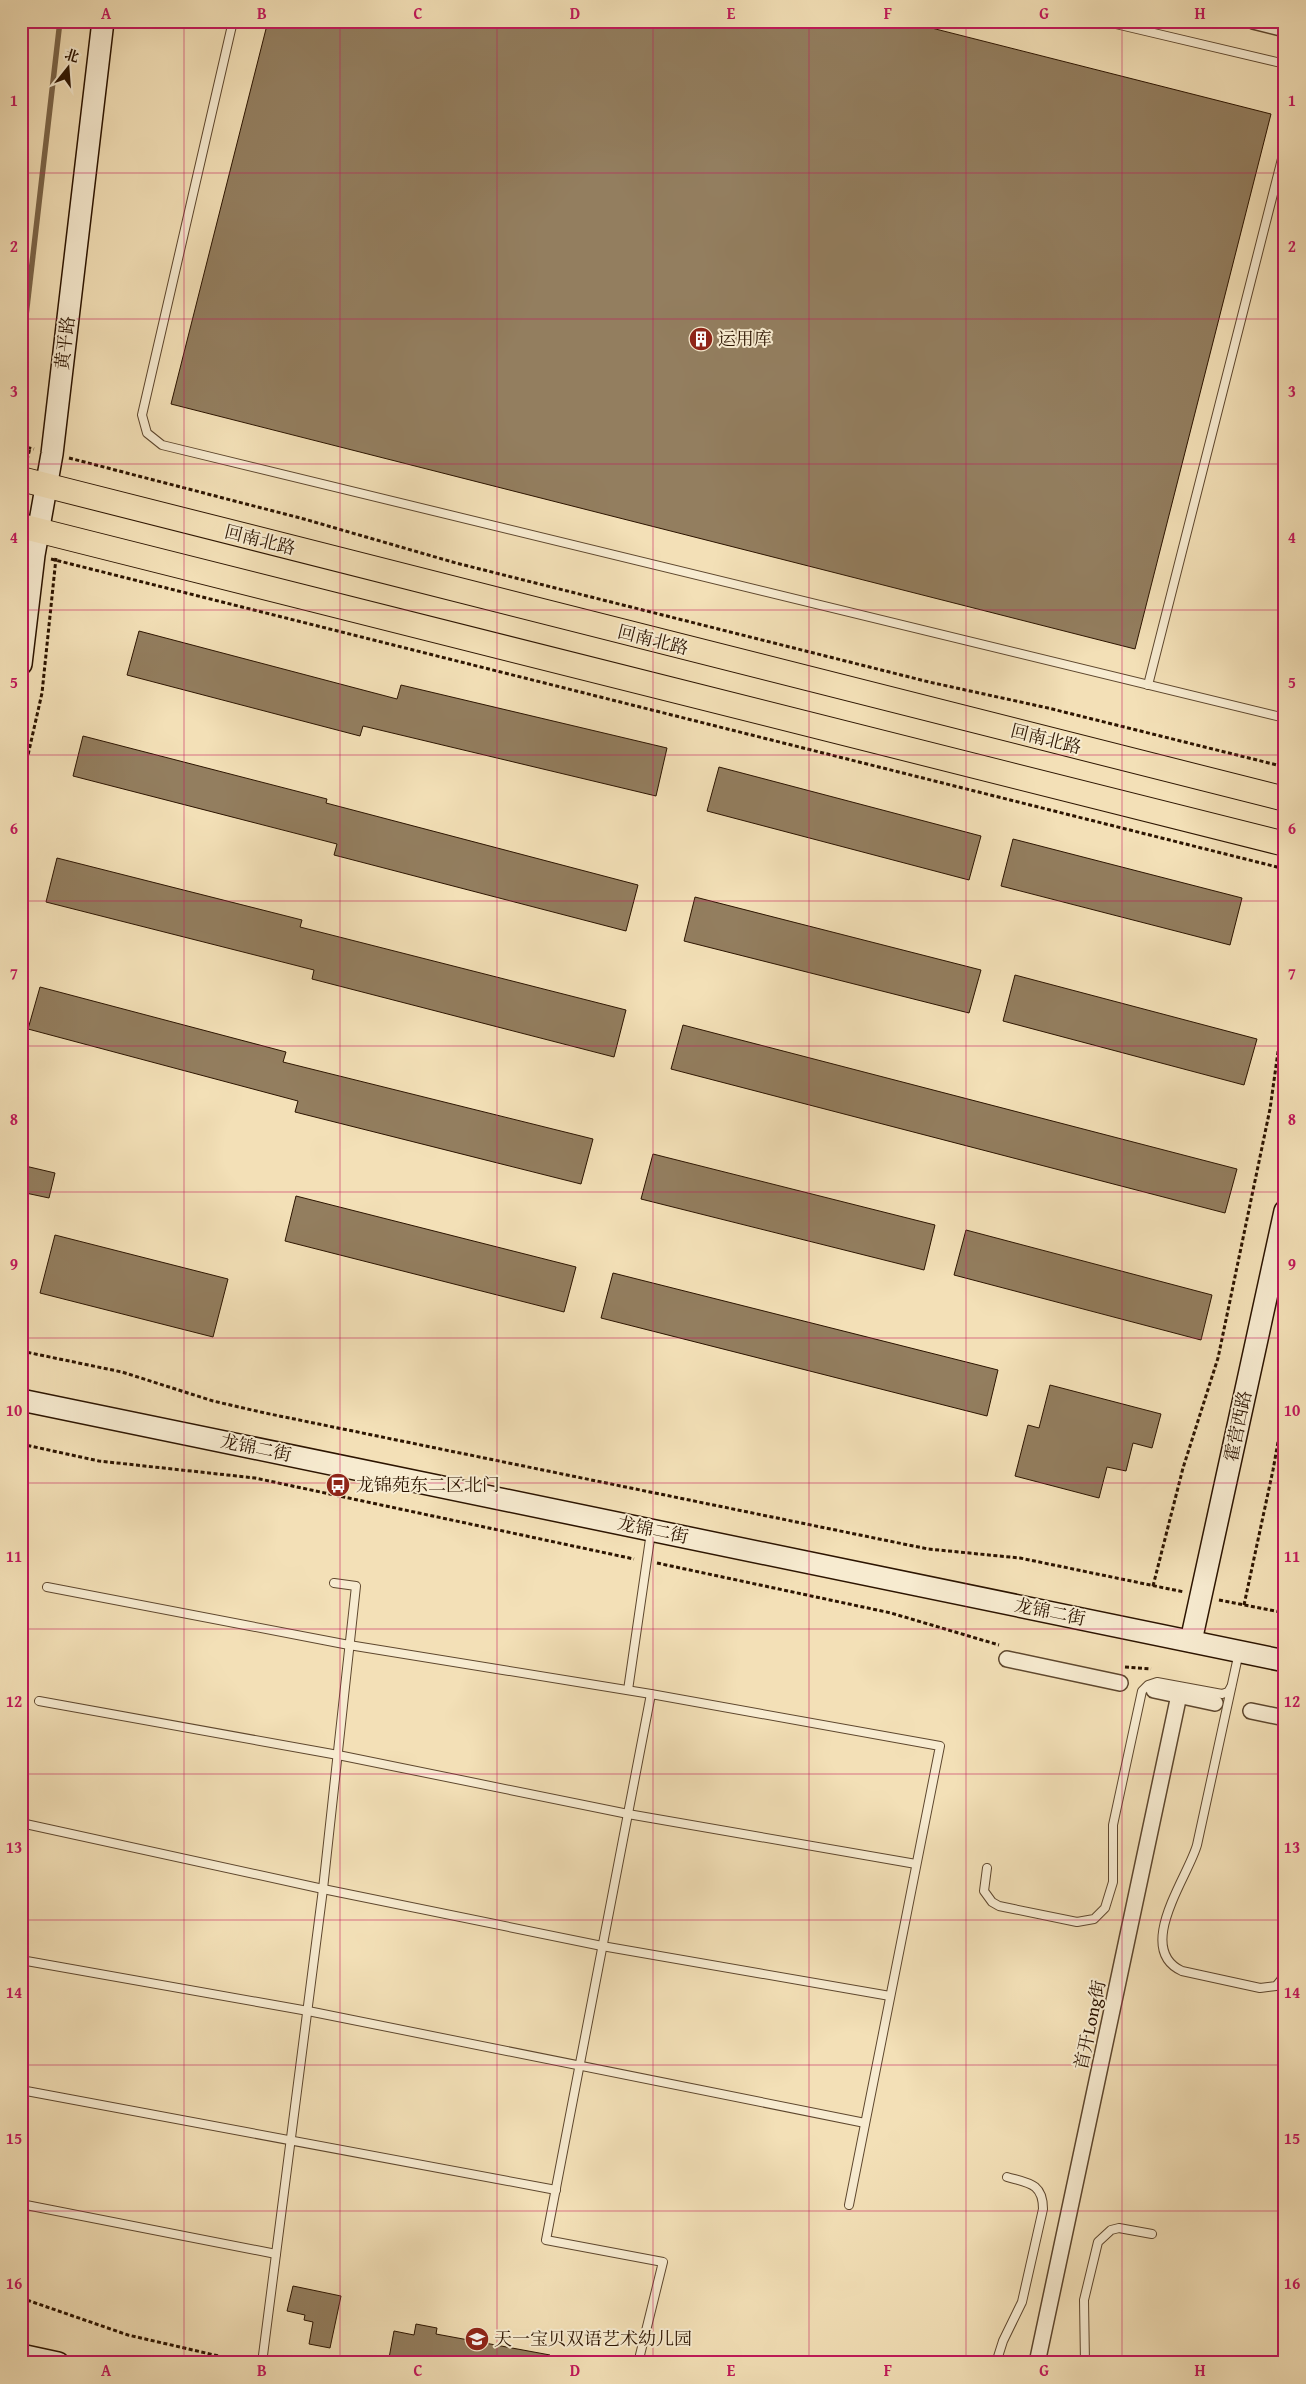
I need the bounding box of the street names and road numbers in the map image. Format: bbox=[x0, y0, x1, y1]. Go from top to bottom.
street label: 黄平路 bbox=[48, 314, 81, 371]
street label: 回南北路 bbox=[222, 518, 298, 561]
street label: 回南北路 bbox=[615, 618, 691, 661]
street label: 回南北路 bbox=[1008, 717, 1084, 760]
street label: 霍营西路 bbox=[1217, 1388, 1258, 1464]
street label: 龙锦二街 bbox=[218, 1427, 294, 1468]
street label: 龙锦二街 bbox=[615, 1509, 691, 1550]
street label: 龙锦二街 bbox=[1012, 1591, 1088, 1632]
street label: 首开Long街 bbox=[1067, 1978, 1112, 2072]

